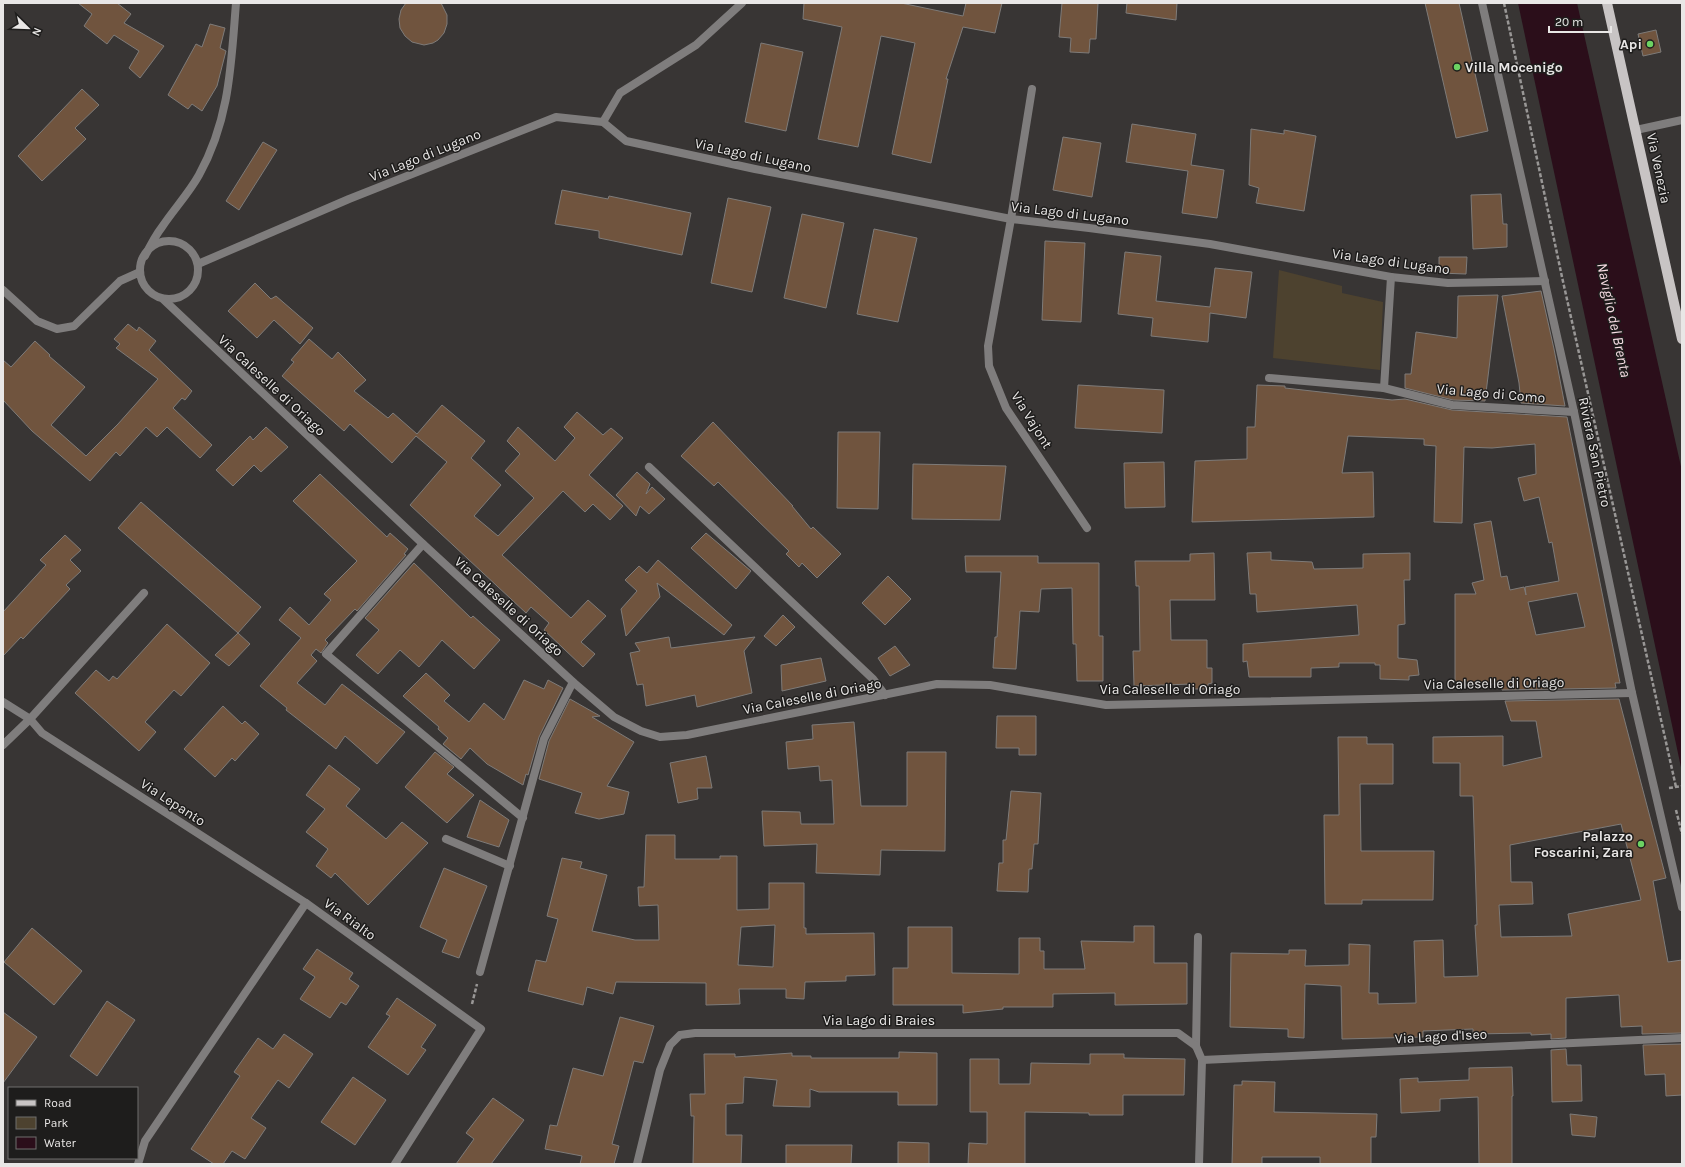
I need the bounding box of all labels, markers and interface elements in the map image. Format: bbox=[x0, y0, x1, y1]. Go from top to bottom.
north arrow bbox=[8, 8, 48, 48]
scale bar bbox=[1549, 8, 1611, 34]
text: 20 m bbox=[1555, 15, 1583, 29]
text: N bbox=[29, 26, 44, 38]
place label: Api bbox=[1620, 36, 1642, 53]
marker: Api bbox=[1645, 39, 1655, 49]
place label: Villa Mocenigo bbox=[1465, 59, 1563, 76]
marker: Villa Mocenigo bbox=[1452, 62, 1462, 72]
street label: Via Lago di Lugano bbox=[367, 125, 483, 186]
street label: Via Venezia bbox=[1643, 131, 1674, 205]
street label: Via Lago di Lugano bbox=[693, 135, 813, 176]
street label: Via Lago di Lugano bbox=[1010, 198, 1130, 229]
street label: Via Lago di Lugano bbox=[1331, 245, 1451, 278]
water label: Naviglio del Brenta bbox=[1593, 261, 1635, 379]
street label: Via Caleselle di Oriago bbox=[214, 331, 329, 440]
street label: Via Lago di Como bbox=[1436, 380, 1546, 407]
street label: Via Vajont bbox=[1007, 389, 1056, 452]
street label: Riviera San Pietro bbox=[1575, 395, 1614, 509]
street label: Via Caleselle di Oriago bbox=[451, 553, 567, 660]
street label: Via Caleselle di Oriago bbox=[1424, 674, 1564, 693]
street label: Via Caleselle di Oriago bbox=[741, 675, 883, 718]
street label: Via Caleselle di Oriago bbox=[1100, 681, 1240, 698]
street label: Via Lepanto bbox=[137, 775, 208, 830]
place label: Palazzo Foscarini, Zara bbox=[1534, 828, 1633, 861]
marker: Palazzo Foscarini, Zara bbox=[1636, 839, 1646, 849]
street label: Via Rialto bbox=[320, 895, 379, 944]
street label: Via Lago di Braies bbox=[823, 1012, 935, 1029]
street label: Via Lago d'Iseo bbox=[1394, 1026, 1488, 1047]
legend bbox=[8, 1087, 138, 1159]
text: Road bbox=[44, 1096, 72, 1110]
text: Park bbox=[44, 1116, 69, 1130]
text: Water bbox=[44, 1136, 77, 1150]

